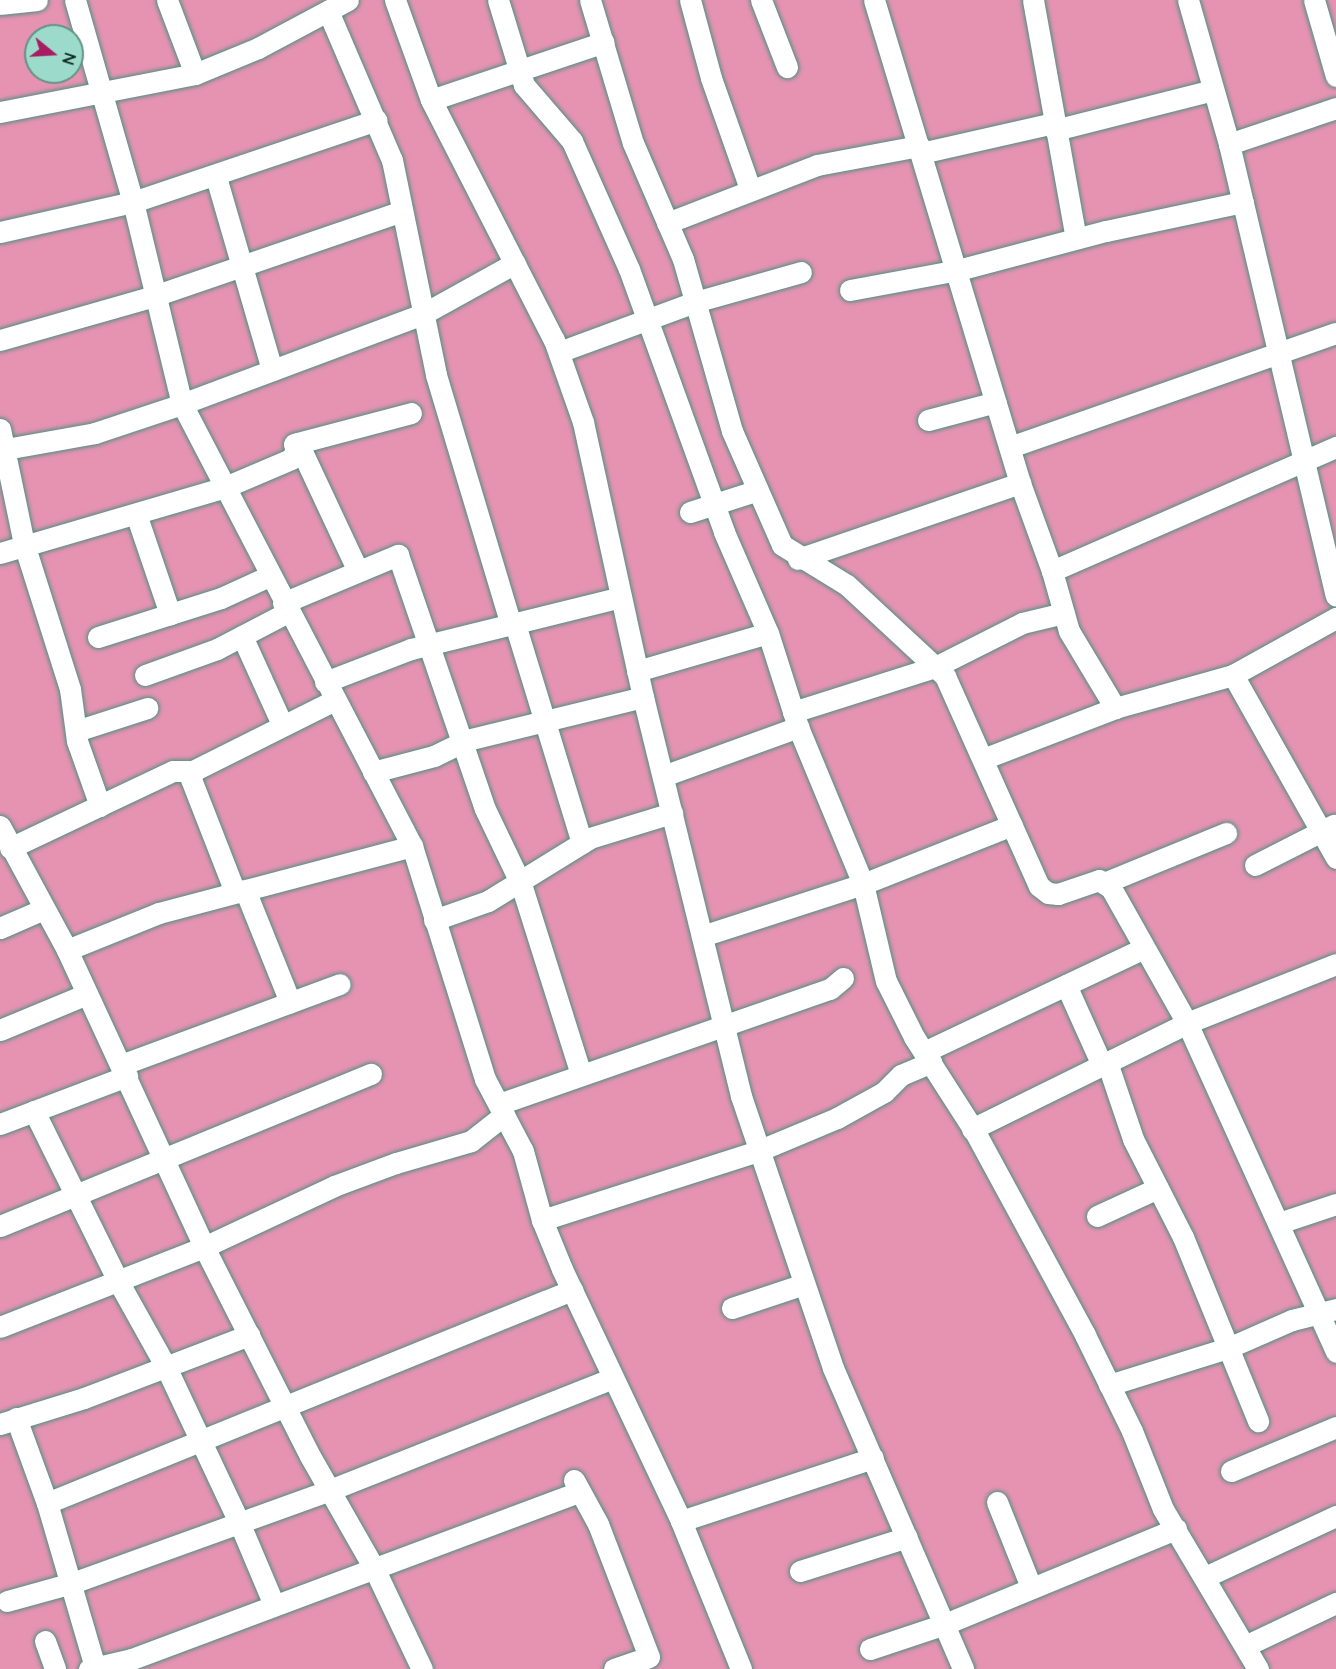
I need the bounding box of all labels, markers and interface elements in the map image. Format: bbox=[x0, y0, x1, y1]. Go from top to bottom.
north arrow bbox=[24, 24, 84, 84]
text: N bbox=[58, 50, 81, 68]

